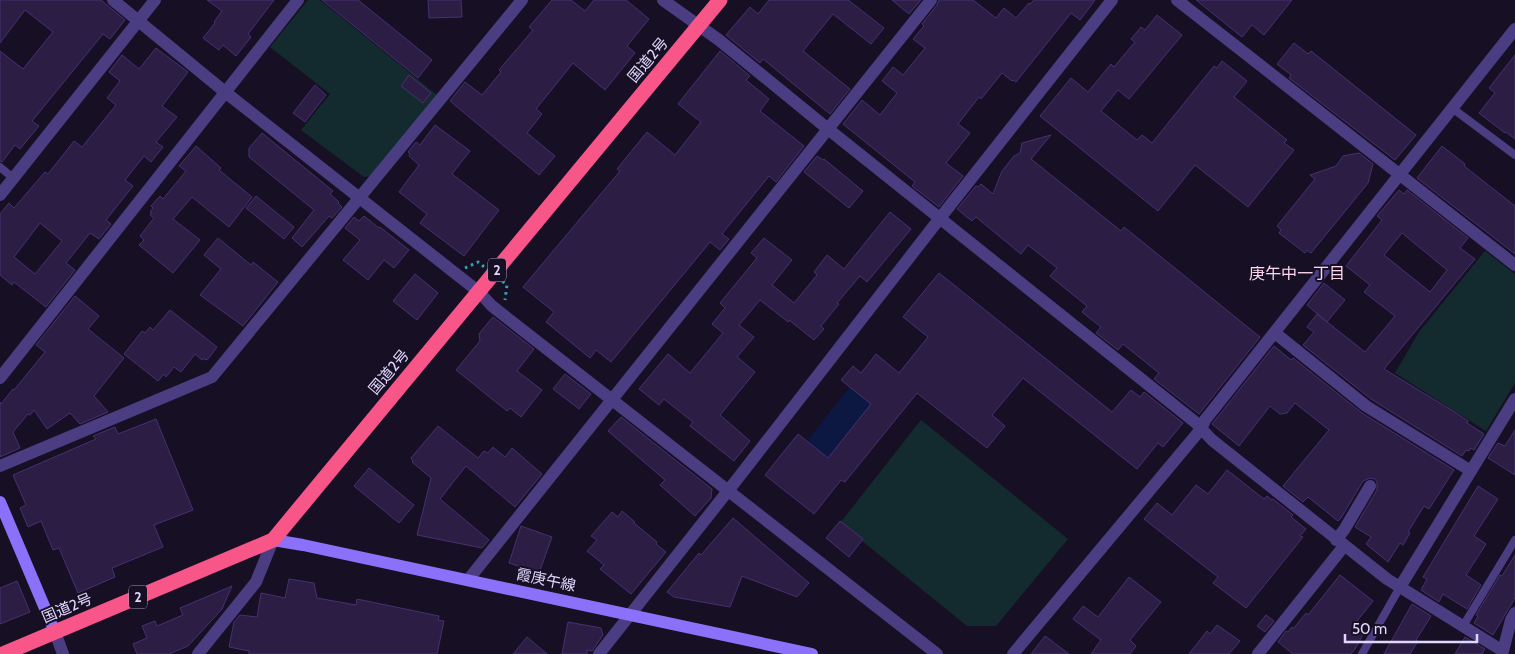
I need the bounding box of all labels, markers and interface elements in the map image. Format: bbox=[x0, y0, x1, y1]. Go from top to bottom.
street label: 国道2号 bbox=[624, 34, 672, 86]
road number: 2 bbox=[488, 258, 506, 282]
district label: 庚午中一丁目 bbox=[1249, 264, 1345, 283]
street label: 国道2号 bbox=[365, 346, 413, 398]
street label: 霞庚午線 bbox=[515, 565, 577, 595]
road number: 2 bbox=[129, 586, 147, 608]
street label: 国道2号 bbox=[39, 589, 95, 627]
scale bar bbox=[1345, 612, 1478, 644]
text: 50 m bbox=[1352, 620, 1387, 638]

